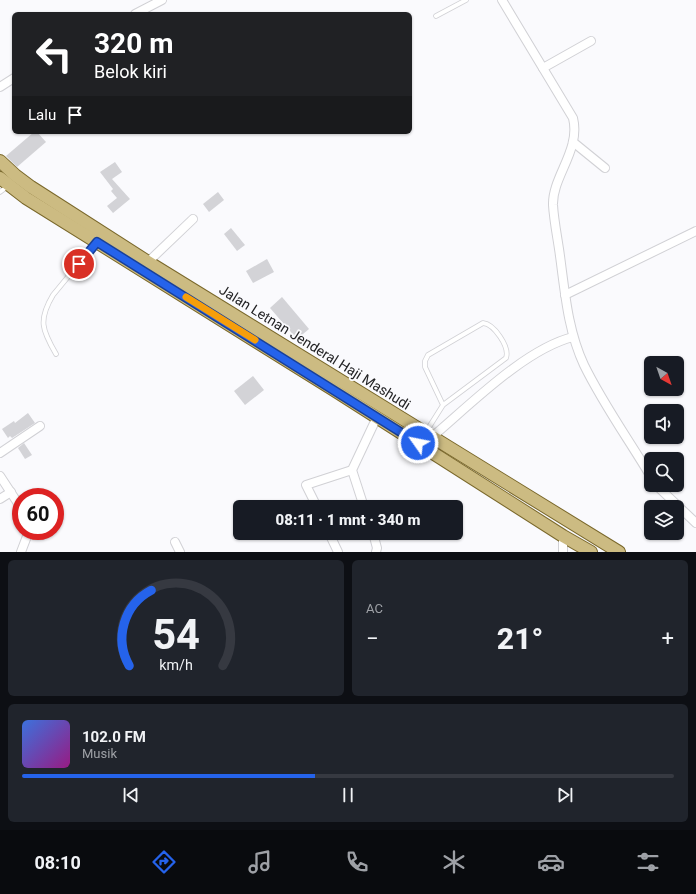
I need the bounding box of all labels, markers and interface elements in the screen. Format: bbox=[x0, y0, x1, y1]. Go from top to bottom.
text: 320 m bbox=[94, 27, 173, 60]
icon: left bbox=[28, 28, 80, 80]
text: Belok kiri bbox=[94, 61, 167, 82]
icon: arrive bbox=[64, 104, 86, 126]
text: Lalu bbox=[28, 106, 56, 124]
pin bbox=[62, 247, 96, 281]
icon: arrive bbox=[68, 253, 90, 275]
street label: Jalan Letnan Jenderal Haji Mashudi bbox=[216, 281, 414, 413]
north arrow bbox=[644, 356, 684, 396]
map controls bbox=[644, 356, 684, 540]
button: sound bbox=[644, 404, 684, 444]
position arrow bbox=[397, 422, 439, 464]
button: search bbox=[644, 452, 684, 492]
speed limit sign: 60 bbox=[12, 488, 64, 540]
button: layers bbox=[644, 500, 684, 540]
text: 08:11 · 1 mnt · 340 m bbox=[276, 511, 420, 529]
text: AC bbox=[366, 601, 383, 616]
text: 54 bbox=[152, 610, 200, 659]
text: 21° bbox=[497, 621, 543, 656]
text: − bbox=[366, 626, 379, 651]
text: + bbox=[662, 626, 674, 651]
text: km/h bbox=[159, 657, 193, 673]
text: 102.0 FM bbox=[82, 728, 146, 746]
text: Musik bbox=[82, 746, 117, 761]
icon: previous bbox=[120, 784, 142, 806]
icon: pause bbox=[337, 784, 359, 806]
icon: next bbox=[554, 784, 576, 806]
icon: directions bbox=[150, 848, 178, 876]
icon: music bbox=[246, 848, 274, 876]
icon: phone bbox=[343, 848, 371, 876]
icon: climate bbox=[440, 848, 468, 876]
icon: car bbox=[537, 848, 565, 876]
icon: filters bbox=[634, 848, 662, 876]
text: 08:10 bbox=[34, 852, 81, 873]

